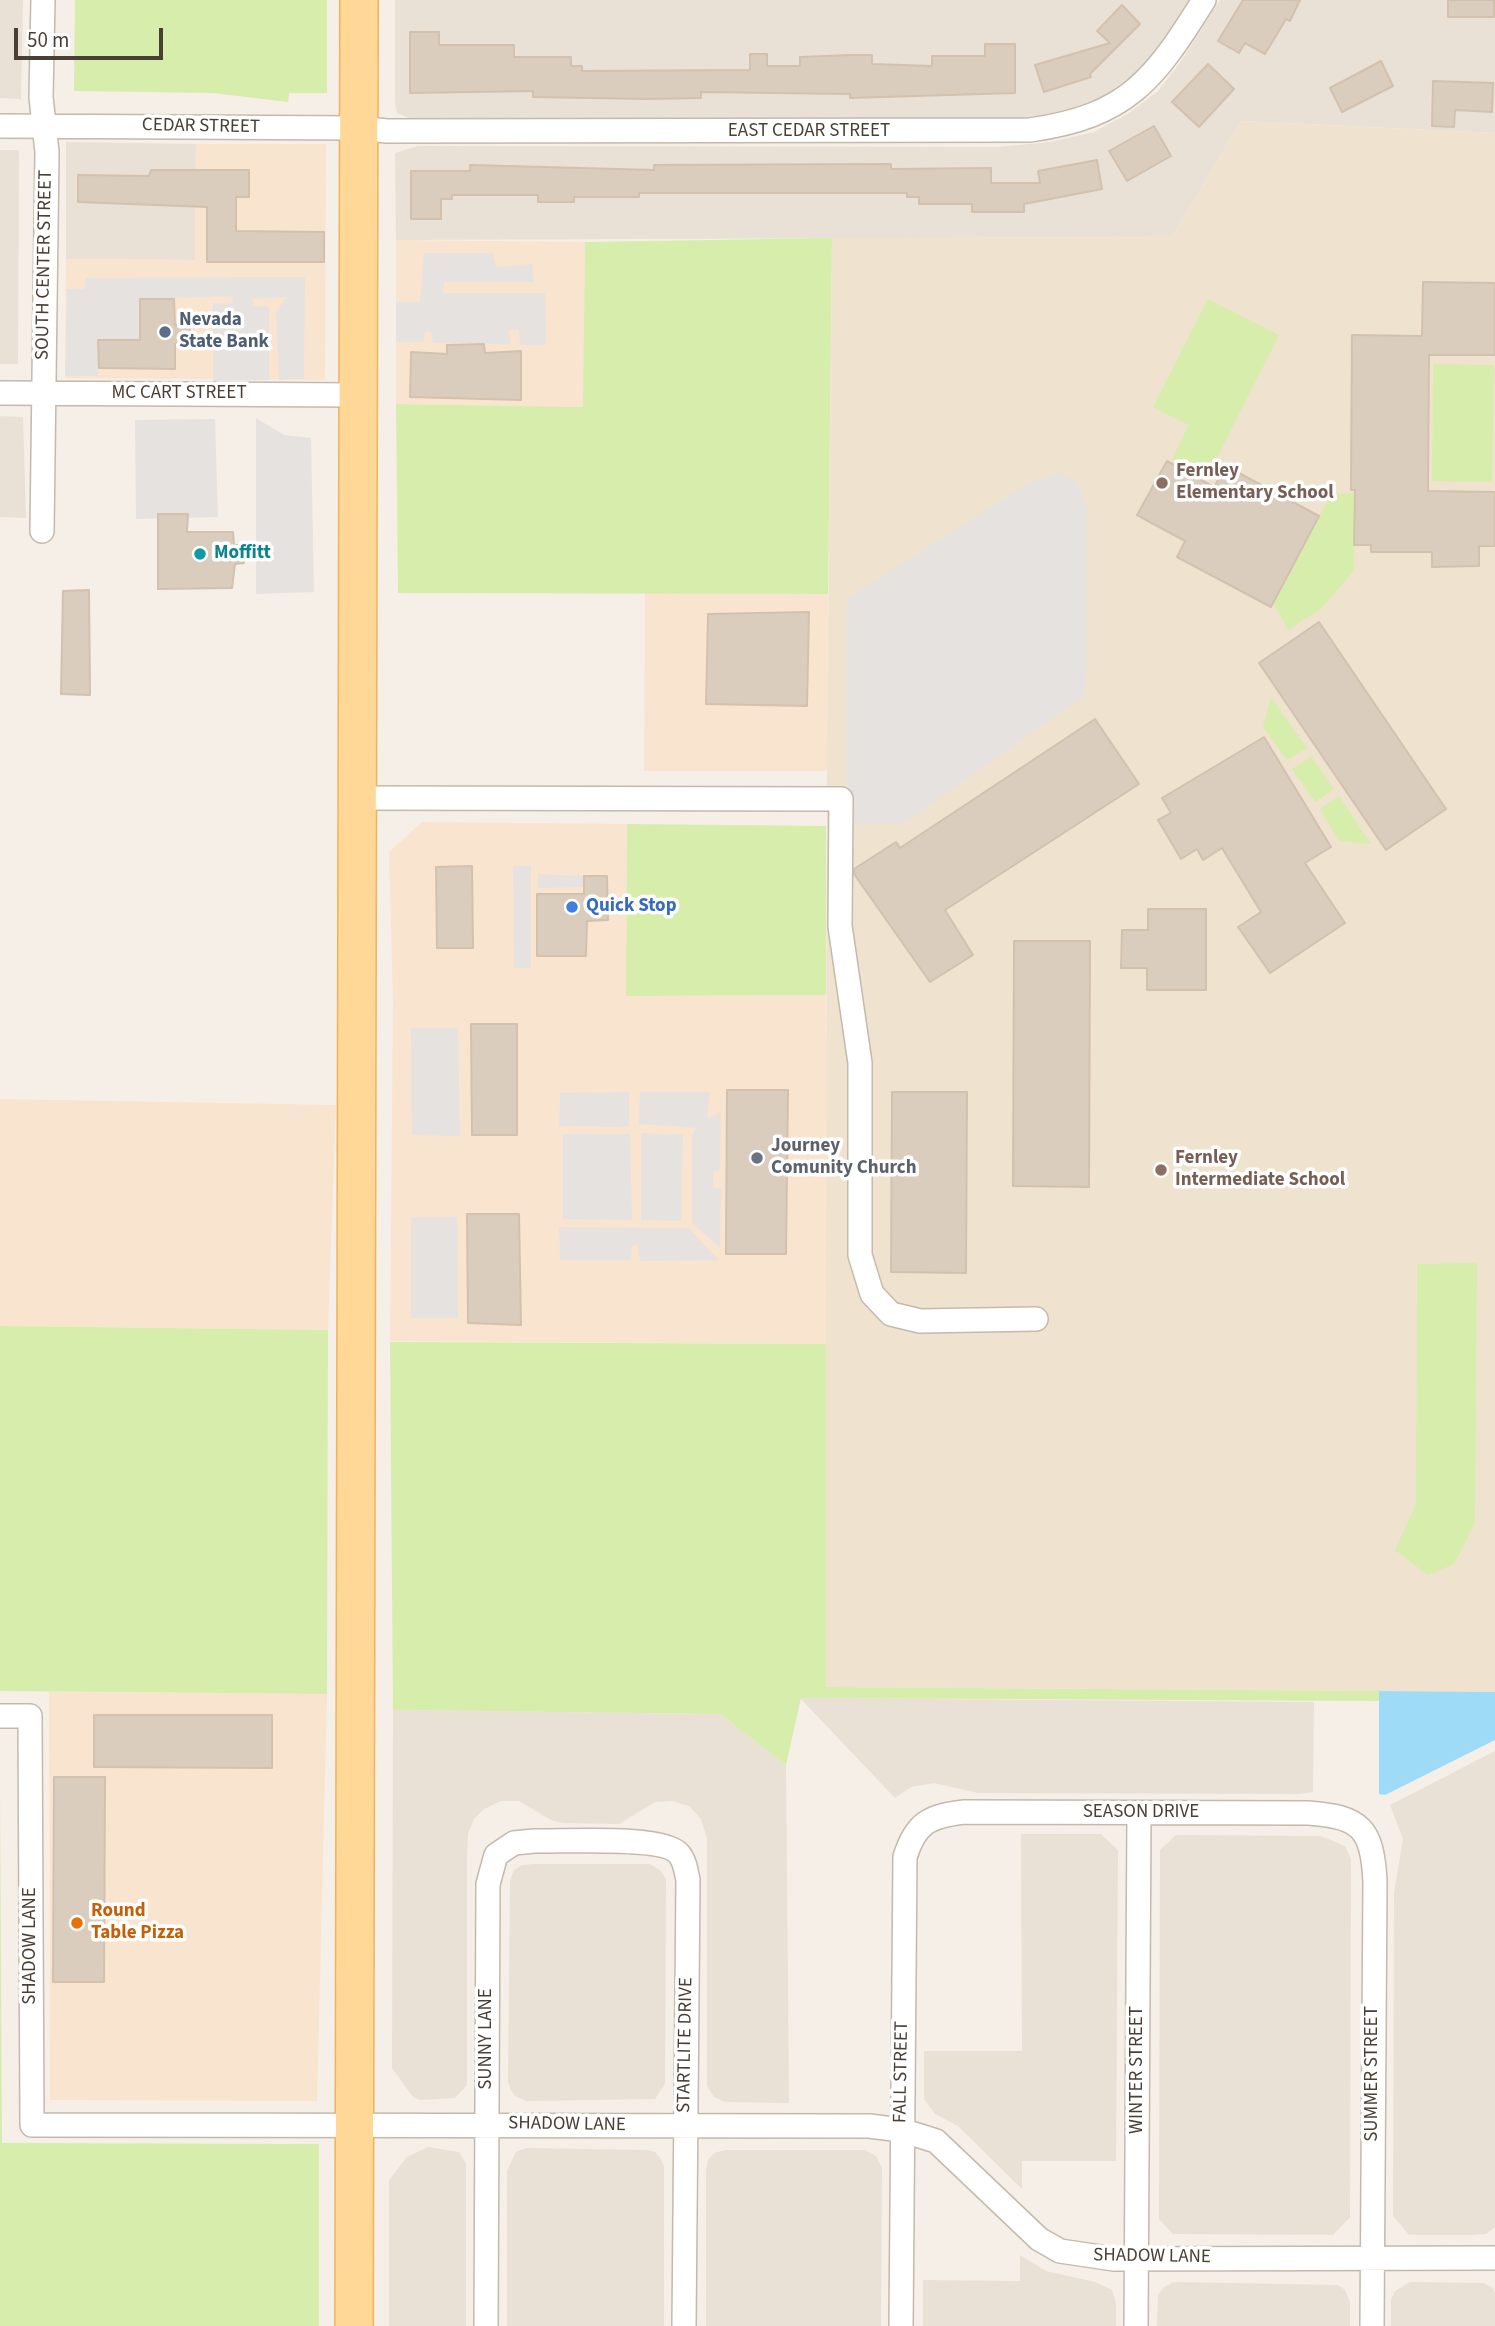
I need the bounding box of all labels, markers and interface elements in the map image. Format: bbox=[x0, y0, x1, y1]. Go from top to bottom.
scale bar bbox=[18, 14, 166, 58]
text: 50 m bbox=[27, 25, 69, 55]
street label: CEDAR STREET bbox=[142, 115, 260, 139]
street label: EAST CEDAR STREET bbox=[728, 121, 890, 143]
street label: SOUTH CENTER STREET bbox=[32, 170, 58, 360]
place label: Nevada State Bank bbox=[179, 310, 269, 354]
marker: Nevada State Bank bbox=[157, 324, 173, 340]
street label: MC CART STREET bbox=[111, 383, 247, 405]
place label: Fernley Elementary School bbox=[1176, 461, 1334, 505]
marker: Fernley Elementary School bbox=[1154, 475, 1170, 491]
place label: Moffitt bbox=[214, 543, 271, 565]
marker: Moffitt bbox=[192, 546, 208, 562]
place label: Quick Stop bbox=[586, 896, 677, 918]
marker: Quick Stop bbox=[564, 899, 580, 915]
place label: Journey Comunity Church bbox=[771, 1136, 917, 1180]
place label: Fernley Intermediate School bbox=[1175, 1148, 1345, 1192]
marker: Journey Comunity Church bbox=[749, 1150, 765, 1166]
marker: Fernley Intermediate School bbox=[1153, 1162, 1169, 1178]
street label: SEASON DRIVE bbox=[1083, 1802, 1199, 1824]
street label: SHADOW LANE bbox=[20, 1887, 42, 2005]
place label: Round Table Pizza bbox=[91, 1901, 184, 1945]
marker: Round Table Pizza bbox=[69, 1915, 85, 1931]
street label: STARTLITE DRIVE bbox=[673, 1977, 699, 2113]
street label: SUNNY LANE bbox=[476, 1988, 498, 2090]
street label: WINTER STREET bbox=[1127, 2006, 1149, 2134]
street label: SUMMER STREET bbox=[1362, 2006, 1384, 2142]
street label: FALL STREET bbox=[890, 2021, 914, 2123]
street label: SHADOW LANE bbox=[508, 2113, 626, 2137]
street label: SHADOW LANE bbox=[1093, 2245, 1211, 2269]

